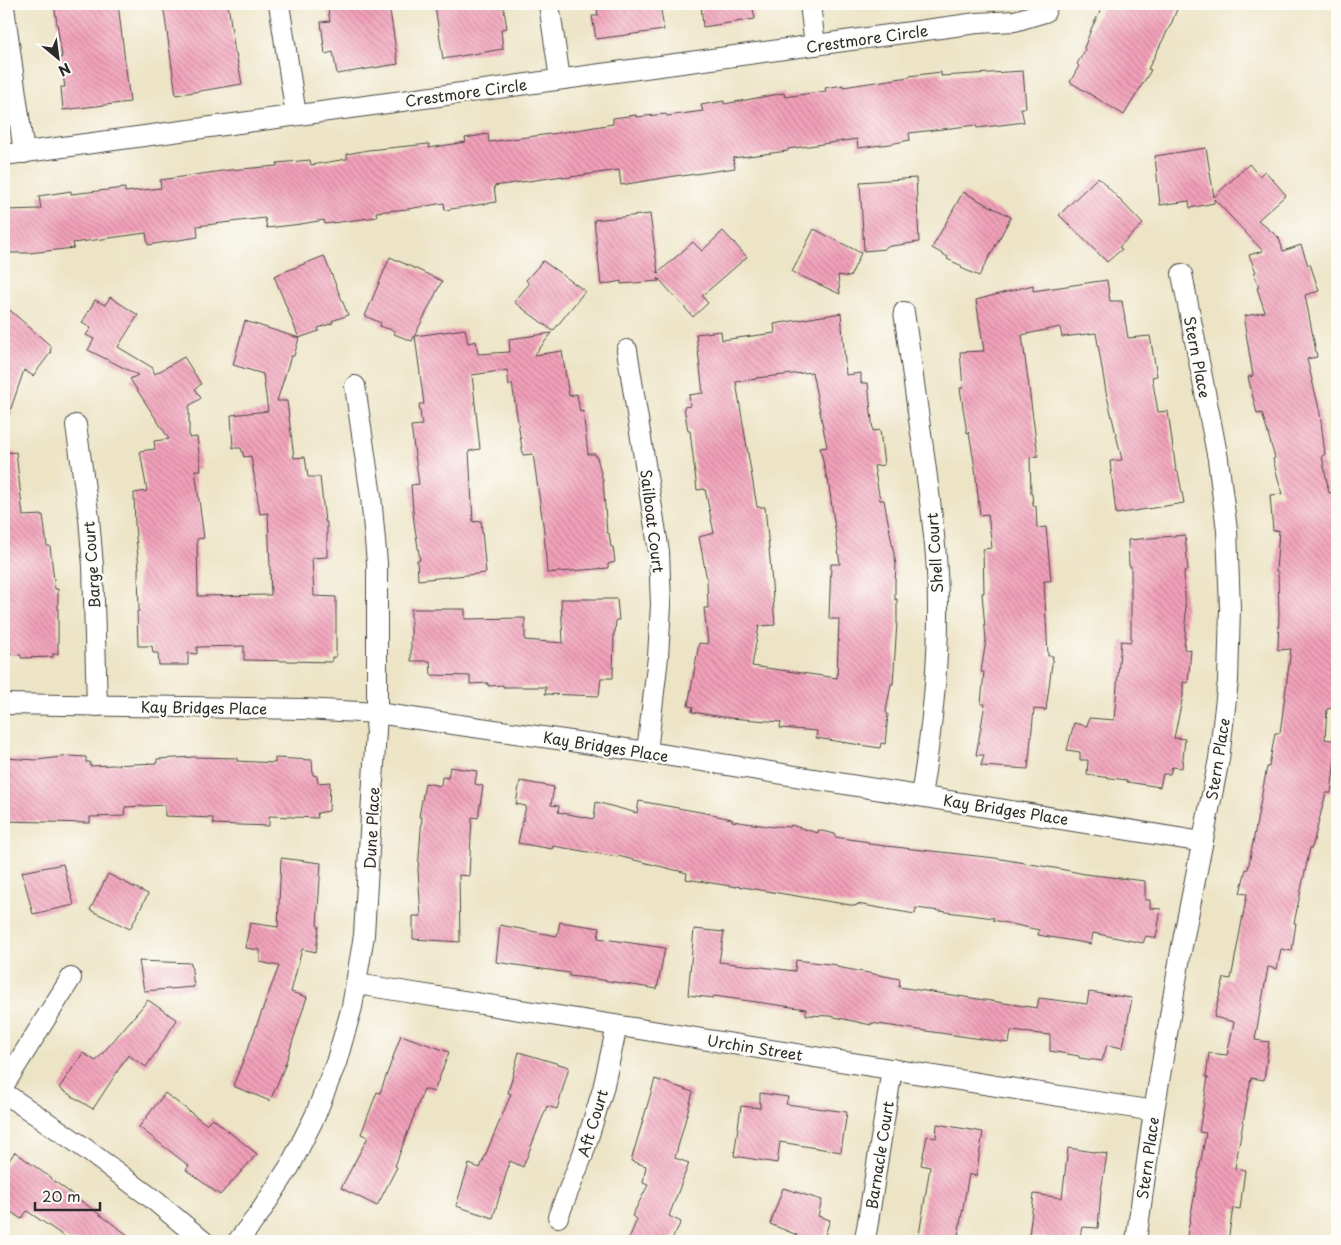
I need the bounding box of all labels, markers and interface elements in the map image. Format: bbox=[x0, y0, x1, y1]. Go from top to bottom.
street label: Crestmore Circle bbox=[805, 18, 929, 58]
north arrow bbox=[32, 32, 82, 82]
text: N bbox=[55, 58, 74, 82]
street label: Crestmore Circle bbox=[404, 72, 528, 112]
street label: Stern Place bbox=[1179, 314, 1217, 400]
street label: Sailboat Court bbox=[635, 468, 671, 574]
street label: Shell Court bbox=[920, 512, 948, 594]
street label: Barge Court bbox=[76, 520, 106, 610]
street label: Kay Bridges Place bbox=[141, 694, 267, 720]
street label: Stern Place bbox=[1199, 717, 1235, 801]
street label: Kay Bridges Place bbox=[542, 725, 670, 767]
street label: Dune Place bbox=[357, 786, 385, 870]
street label: Kay Bridges Place bbox=[942, 788, 1070, 830]
street label: Urchin Street bbox=[706, 1028, 804, 1066]
street label: Aft Court bbox=[571, 1086, 613, 1160]
street label: Barnacle Court bbox=[859, 1099, 899, 1211]
street label: Stern Place bbox=[1130, 1116, 1164, 1200]
scale bar bbox=[35, 1180, 100, 1212]
text: 20 m bbox=[42, 1184, 81, 1207]

